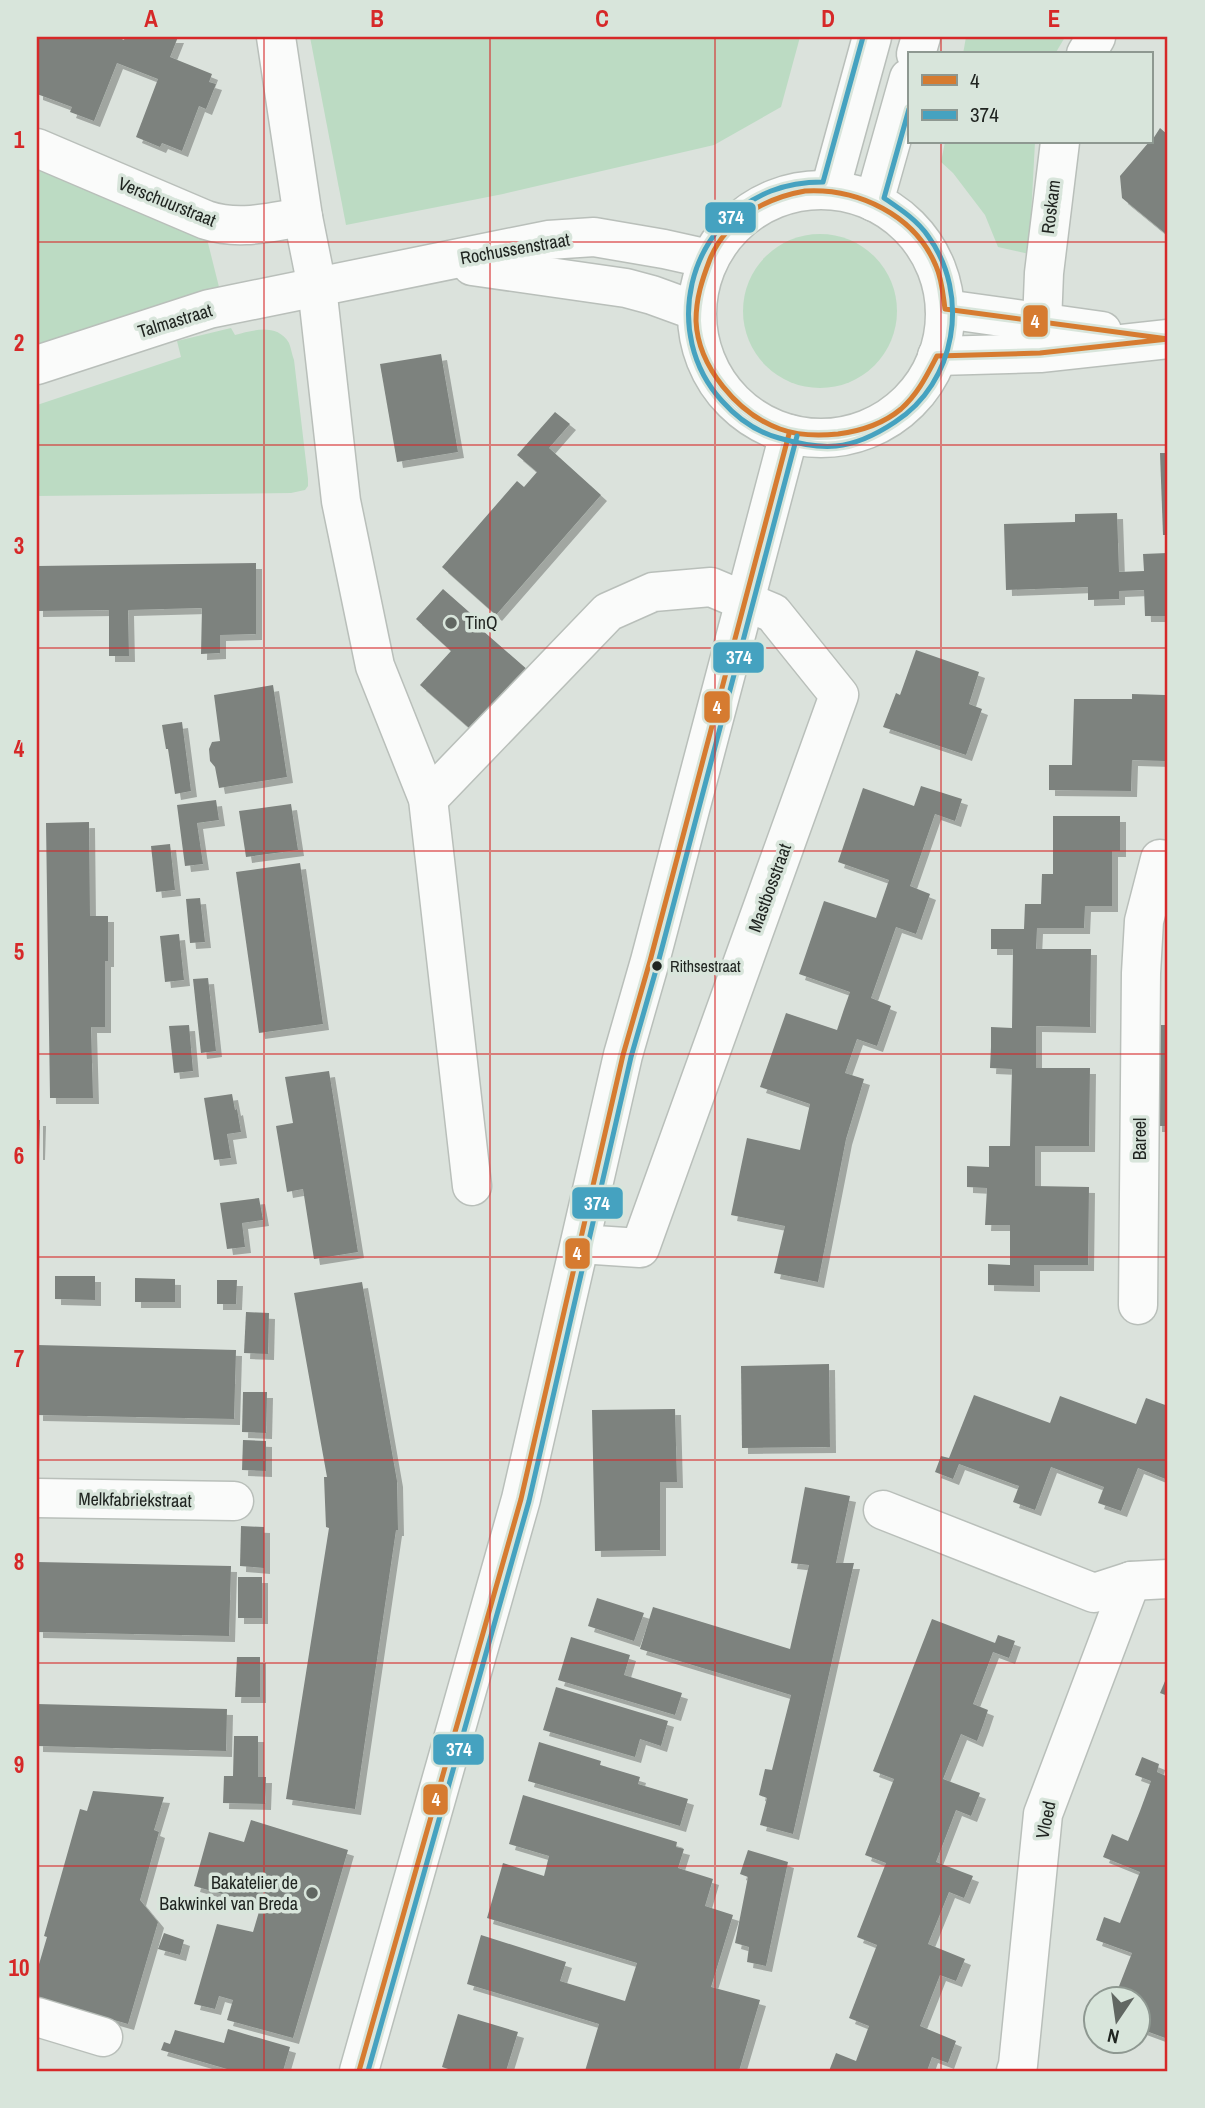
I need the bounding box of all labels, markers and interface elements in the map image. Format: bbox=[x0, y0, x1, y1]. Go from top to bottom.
text: A bbox=[144, 3, 158, 34]
text: B bbox=[370, 3, 384, 34]
text: C bbox=[595, 3, 609, 34]
text: D bbox=[821, 3, 835, 34]
text: E bbox=[1048, 3, 1060, 34]
legend bbox=[908, 52, 1152, 144]
text: 4 bbox=[970, 66, 980, 95]
text: 374 bbox=[970, 100, 999, 129]
text: 1 bbox=[14, 124, 25, 155]
street label: Verschuurstraat bbox=[115, 171, 220, 232]
street label: Roskam bbox=[1035, 179, 1066, 235]
line badge: 374 bbox=[704, 201, 757, 234]
text: 374 bbox=[718, 204, 744, 230]
street label: Rochussenstraat bbox=[458, 227, 572, 270]
street label: Talmastraat bbox=[135, 297, 215, 344]
line badge: 4 bbox=[1022, 304, 1049, 338]
text: 4 bbox=[1031, 308, 1040, 334]
text: 2 bbox=[14, 327, 24, 358]
text: 3 bbox=[14, 530, 24, 561]
place label: TinQ bbox=[465, 610, 498, 635]
marker: TinQ bbox=[443, 615, 459, 631]
line badge: 374 bbox=[712, 641, 765, 674]
text: 374 bbox=[726, 644, 752, 670]
line badge: 4 bbox=[703, 690, 731, 724]
text: 4 bbox=[713, 694, 722, 720]
text: 4 bbox=[14, 733, 25, 764]
street label: Mastbosstraat bbox=[742, 840, 797, 936]
text: 5 bbox=[14, 936, 24, 967]
place label: Rithsestraat bbox=[670, 955, 741, 977]
marker: Rithsestraat bbox=[650, 959, 664, 973]
street label: Bareel bbox=[1127, 1118, 1152, 1160]
text: 6 bbox=[14, 1140, 24, 1171]
line badge: 374 bbox=[571, 1186, 624, 1220]
text: 374 bbox=[584, 1190, 610, 1216]
line badge: 4 bbox=[564, 1237, 591, 1270]
text: 4 bbox=[573, 1240, 582, 1266]
text: 7 bbox=[14, 1343, 24, 1374]
street label: Melkfabriekstraat bbox=[78, 1486, 192, 1513]
text: 8 bbox=[14, 1546, 24, 1577]
line badge: 374 bbox=[432, 1733, 485, 1766]
text: 374 bbox=[446, 1736, 472, 1762]
text: 9 bbox=[14, 1749, 24, 1780]
line badge: 4 bbox=[422, 1783, 449, 1816]
text: 4 bbox=[432, 1786, 441, 1812]
street label: Vloed bbox=[1029, 1799, 1062, 1841]
place label: Bakatelier de Bakwinkel van Breda bbox=[159, 1870, 298, 1916]
marker: Bakatelier de Bakwinkel van Breda bbox=[304, 1885, 320, 1901]
text: 10 bbox=[9, 1952, 29, 1983]
north arrow bbox=[1082, 1986, 1152, 2056]
text: N bbox=[1105, 2023, 1122, 2050]

